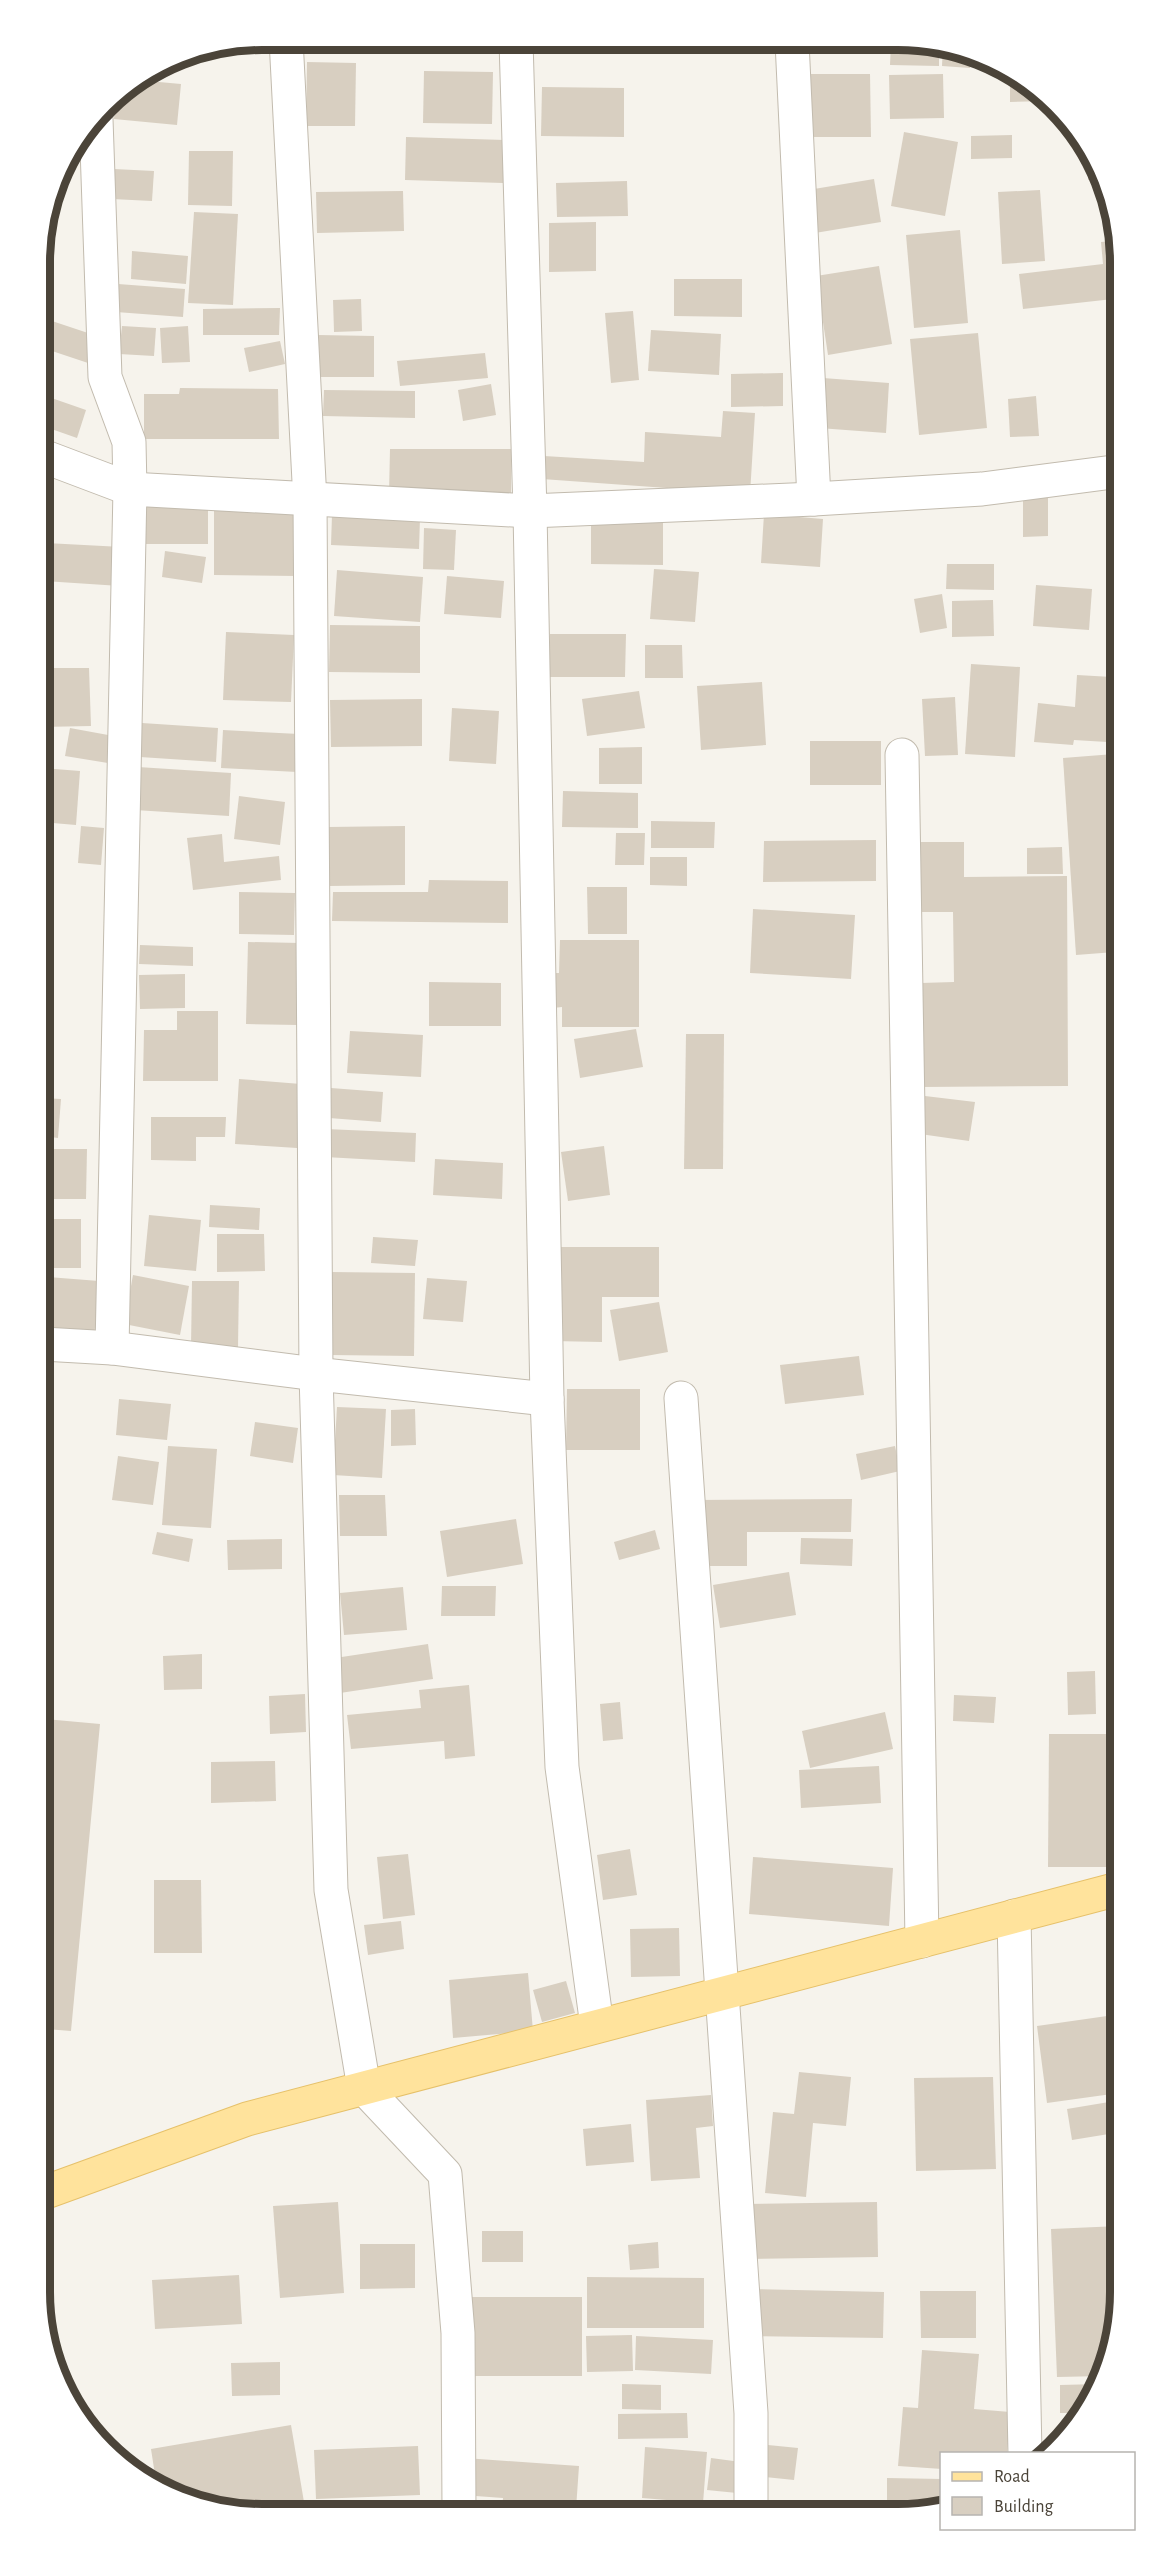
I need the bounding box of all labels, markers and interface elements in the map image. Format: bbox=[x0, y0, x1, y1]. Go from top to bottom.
legend bbox=[940, 2452, 1135, 2530]
text: Road bbox=[994, 2468, 1030, 2486]
text: Building bbox=[994, 2498, 1054, 2516]

